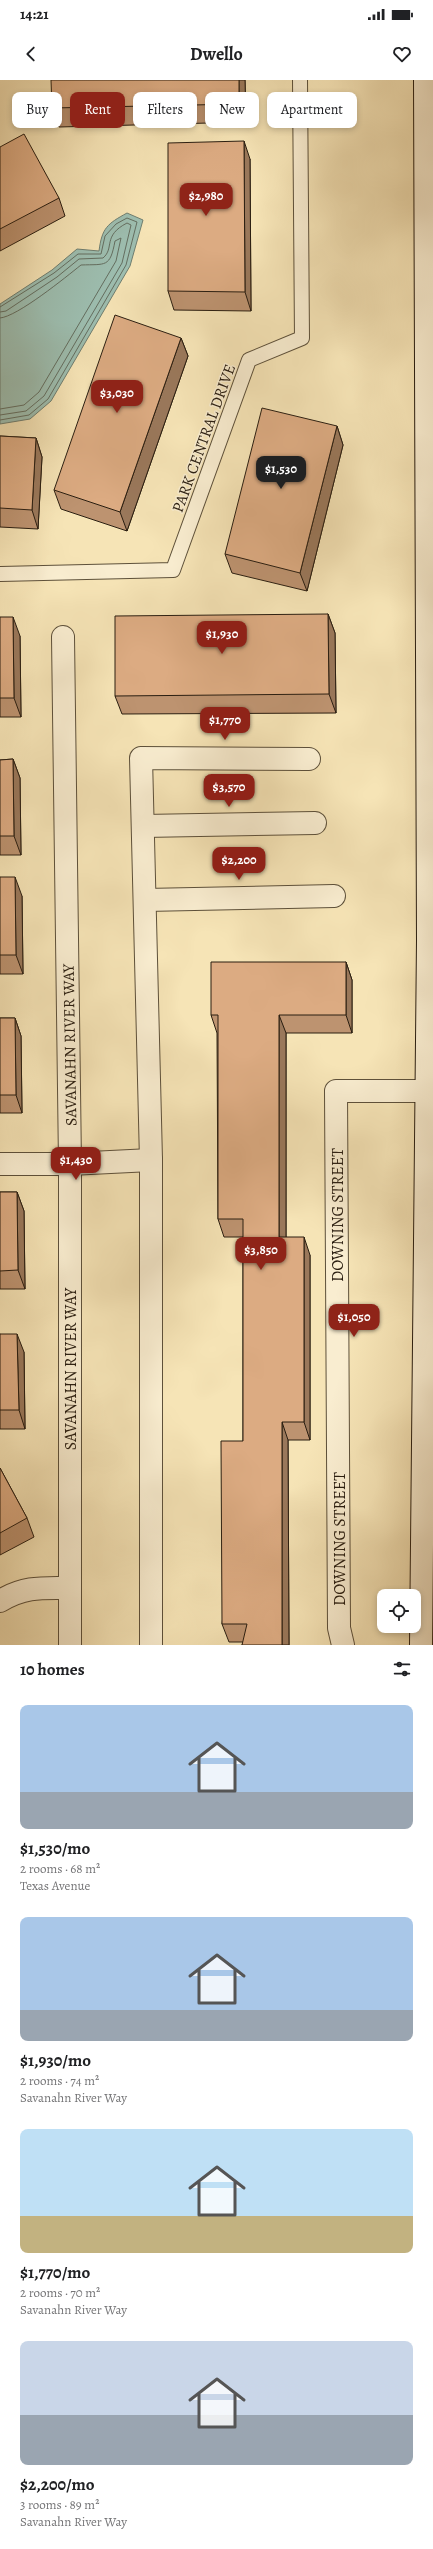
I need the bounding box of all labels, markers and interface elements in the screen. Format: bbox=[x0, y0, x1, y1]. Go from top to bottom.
text: 14:21 bbox=[20, 4, 49, 24]
text: Dwello bbox=[190, 42, 243, 66]
icon: back bbox=[20, 43, 42, 65]
icon: heart bbox=[391, 43, 413, 65]
chip: Buy bbox=[12, 92, 62, 128]
chip: Rent bbox=[70, 92, 125, 128]
chip: Filters bbox=[133, 92, 197, 128]
chip: New bbox=[205, 92, 259, 128]
chip: Apartment bbox=[267, 92, 357, 128]
pin: $2,980 bbox=[173, 183, 239, 217]
text: $2,980 bbox=[189, 187, 223, 204]
street label: PARK CENTRAL DRIVE bbox=[167, 361, 241, 516]
pin: $3,030 bbox=[84, 380, 150, 414]
text: $3,030 bbox=[100, 384, 134, 401]
pin: $1,530 bbox=[248, 456, 314, 490]
text: $1,530 bbox=[265, 460, 297, 477]
pin: $1,930 bbox=[189, 621, 255, 655]
text: $1,930 bbox=[206, 625, 238, 642]
pin: $1,770 bbox=[192, 707, 258, 741]
text: $1,770 bbox=[209, 711, 241, 728]
pin: $3,570 bbox=[196, 774, 262, 808]
text: $3,570 bbox=[213, 778, 245, 795]
pin: $2,200 bbox=[206, 847, 272, 881]
text: $2,200 bbox=[221, 851, 257, 868]
street label: SAVANAHN RIVER WAY bbox=[58, 963, 82, 1126]
pin: $1,430 bbox=[43, 1147, 109, 1181]
street label: DOWNING STREET bbox=[327, 1148, 349, 1282]
text: $1,430 bbox=[60, 1151, 92, 1168]
pin: $3,850 bbox=[228, 1237, 294, 1271]
text: $3,850 bbox=[244, 1241, 278, 1258]
street label: SAVANAHN RIVER WAY bbox=[60, 1287, 82, 1450]
pin: $1,050 bbox=[321, 1304, 387, 1338]
text: $1,050 bbox=[338, 1308, 370, 1325]
street label: DOWNING STREET bbox=[329, 1472, 351, 1606]
map controls bbox=[377, 1589, 421, 1633]
button: locate bbox=[377, 1589, 421, 1633]
text: 10 homes bbox=[20, 1658, 85, 1681]
icon: filters bbox=[391, 1658, 413, 1680]
icon: home bbox=[181, 1731, 253, 1803]
text: $1,530/mo bbox=[20, 1837, 90, 1860]
text: 2 rooms · 68 m² bbox=[20, 1860, 100, 1877]
text: Texas Avenue bbox=[20, 1877, 90, 1894]
icon: home bbox=[181, 1943, 253, 2015]
text: $1,930/mo bbox=[20, 2049, 91, 2072]
text: 2 rooms · 74 m² bbox=[20, 2072, 99, 2089]
text: Savanahn River Way bbox=[20, 2089, 127, 2106]
icon: home bbox=[181, 2155, 253, 2227]
text: $1,770/mo bbox=[20, 2261, 90, 2284]
text: 2 rooms · 70 m² bbox=[20, 2284, 100, 2301]
text: Savanahn River Way bbox=[20, 2301, 127, 2318]
icon: home bbox=[181, 2367, 253, 2439]
text: $2,200/mo bbox=[20, 2473, 95, 2496]
text: 3 rooms · 89 m² bbox=[20, 2496, 99, 2513]
text: Savanahn River Way bbox=[20, 2513, 127, 2530]

